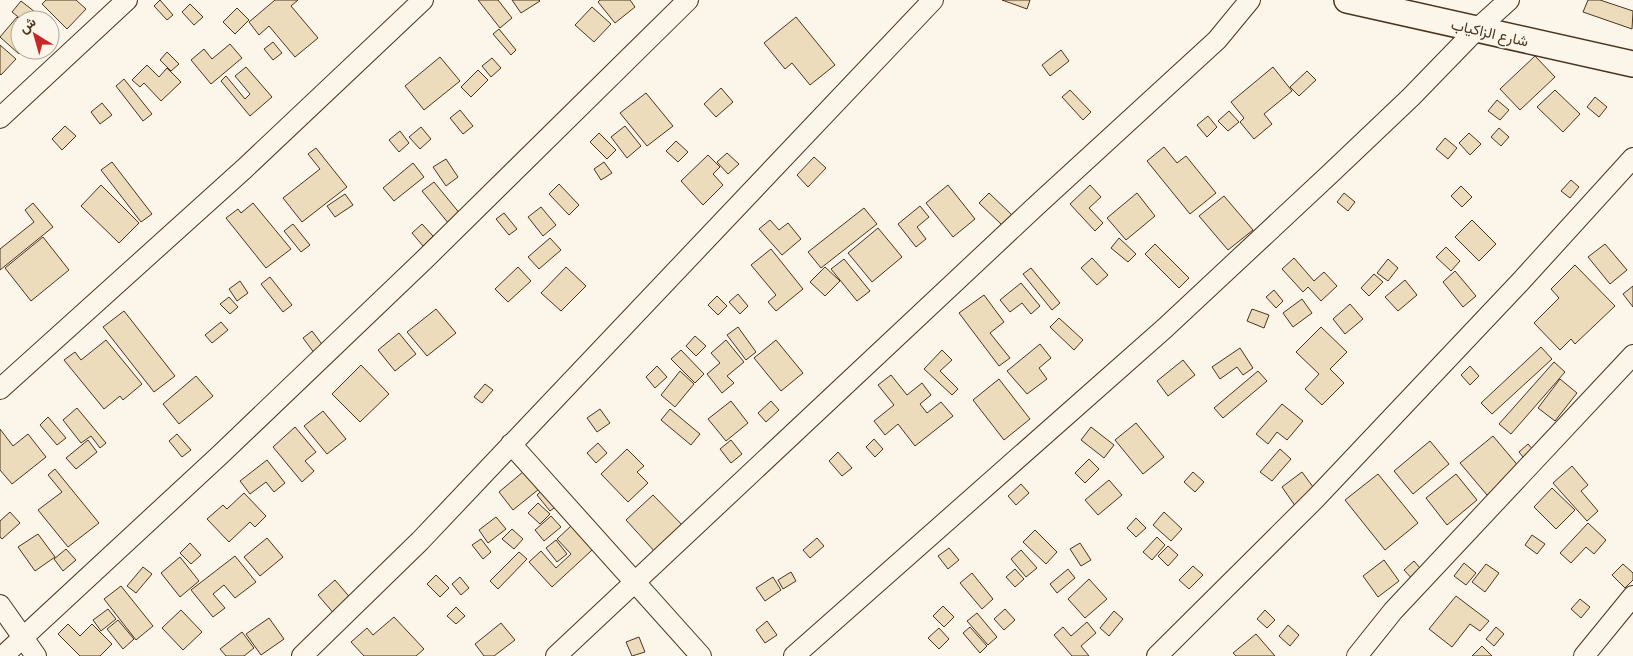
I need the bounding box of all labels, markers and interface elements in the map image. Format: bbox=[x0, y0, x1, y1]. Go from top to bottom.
north arrow bbox=[10, 10, 60, 60]
text: ش bbox=[15, 12, 39, 37]
street label: شارع الزاكياب bbox=[1449, 14, 1531, 53]

